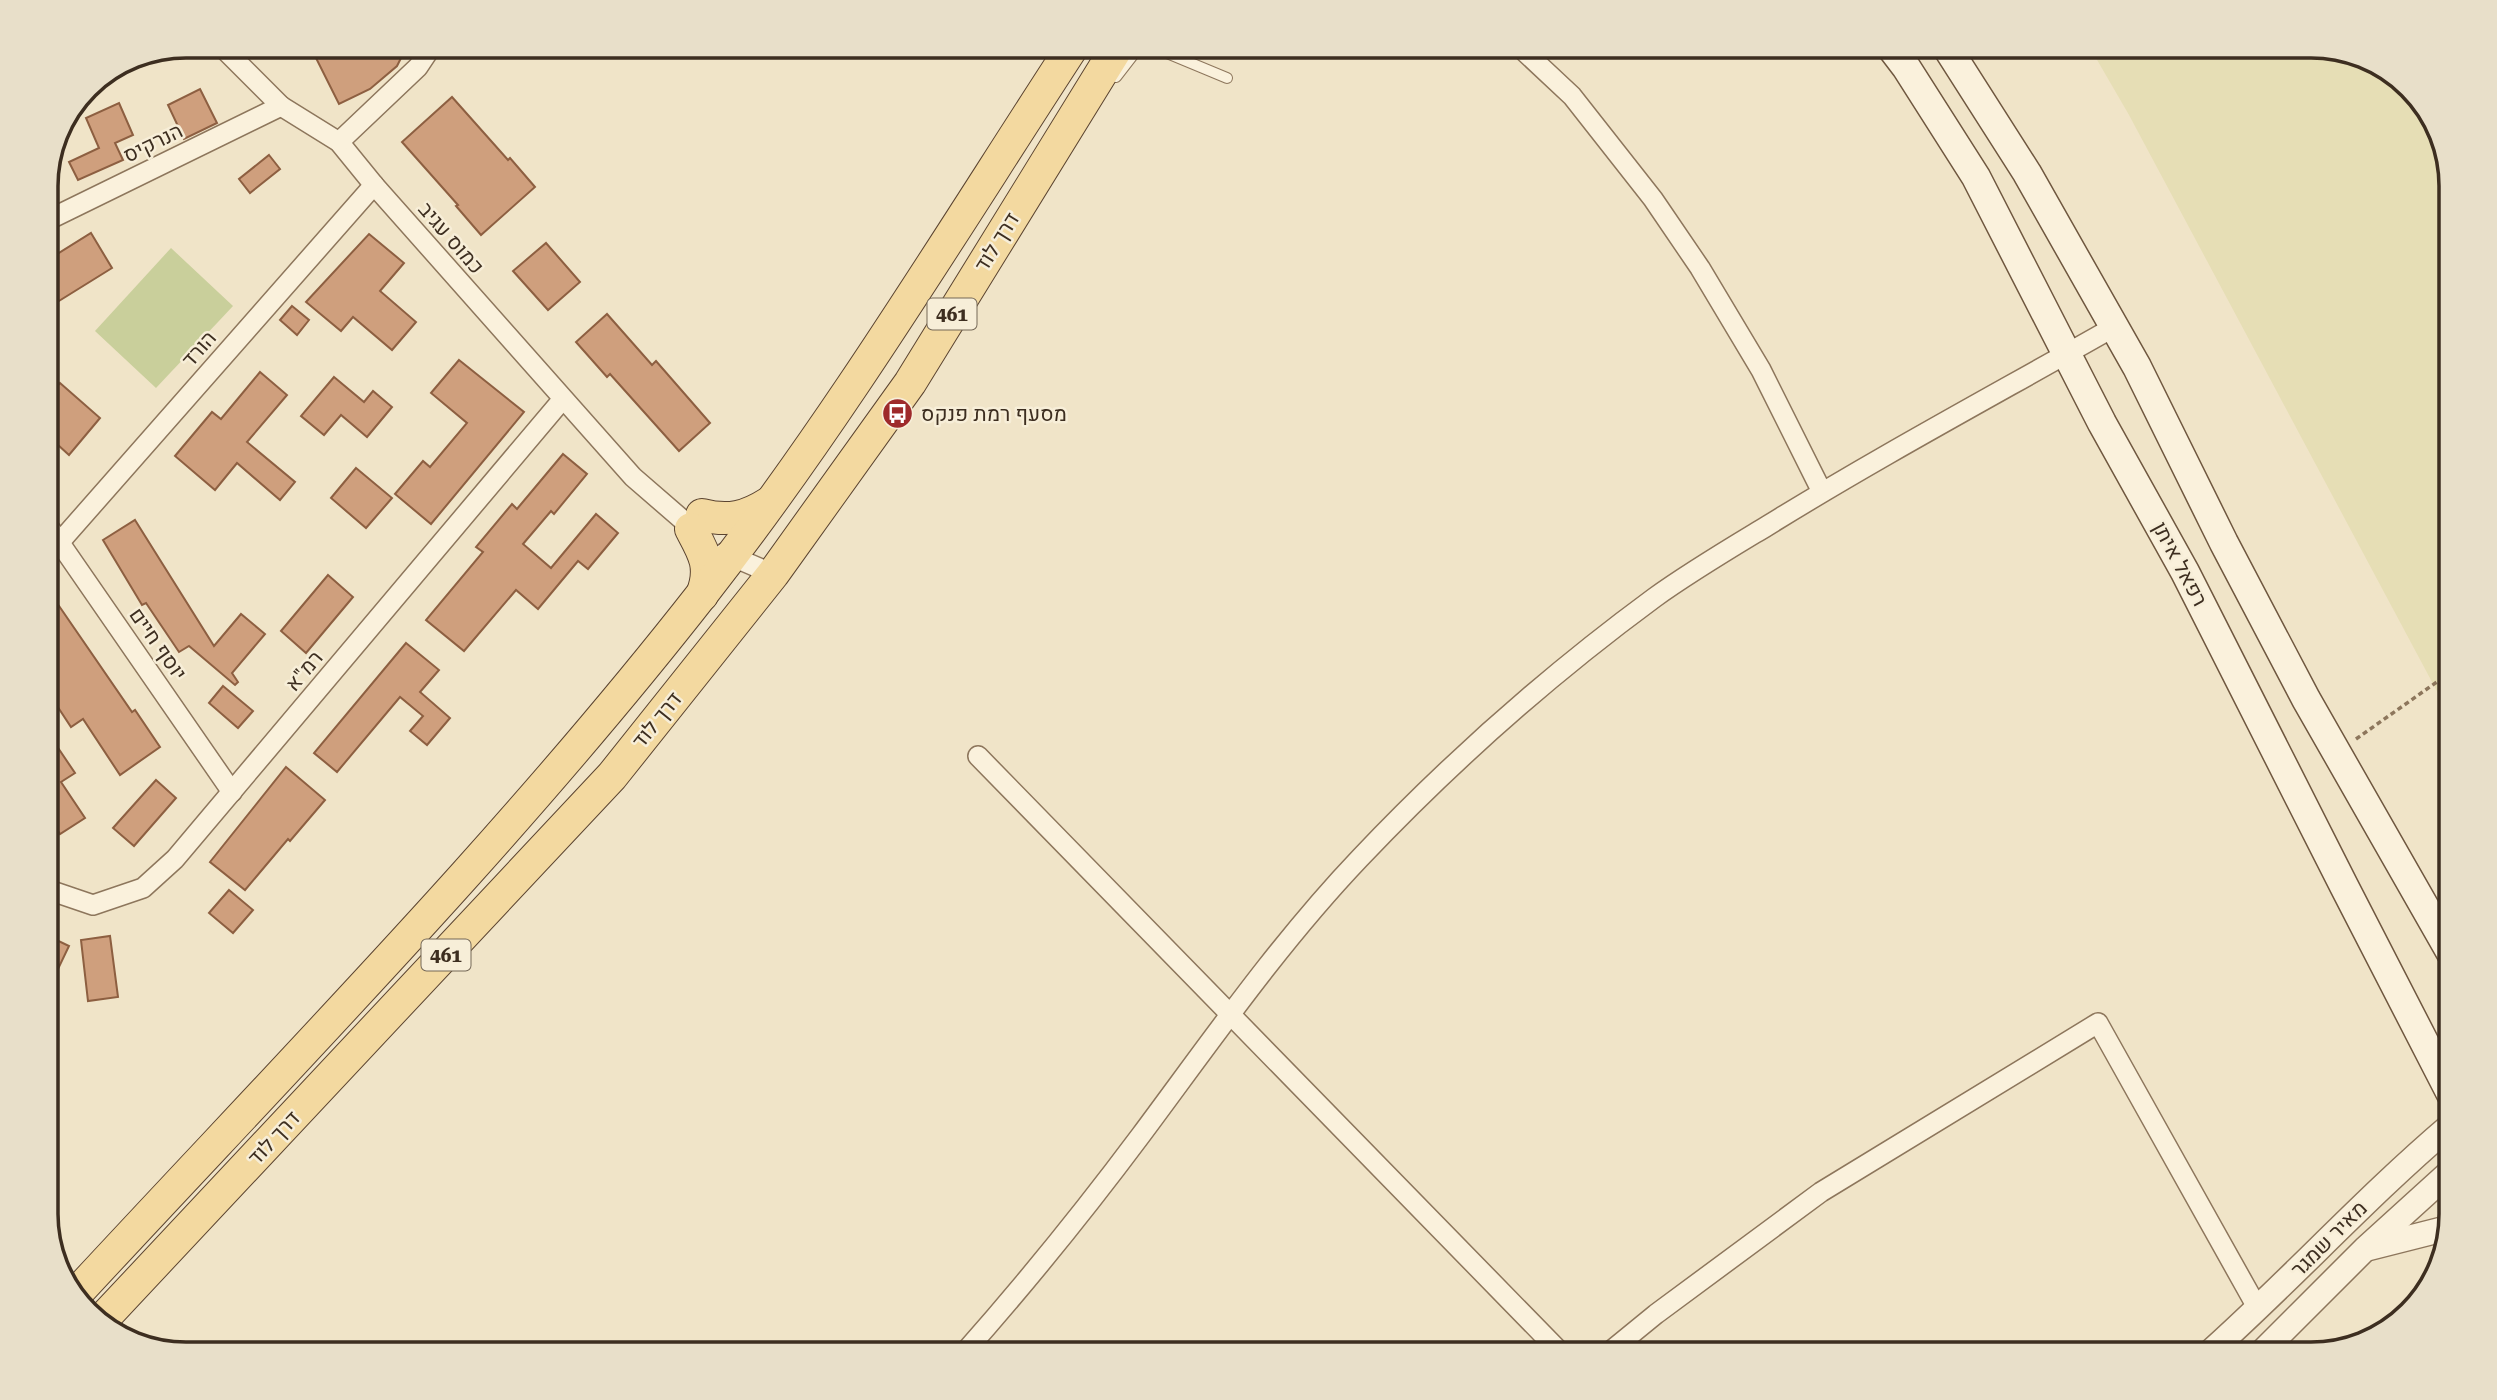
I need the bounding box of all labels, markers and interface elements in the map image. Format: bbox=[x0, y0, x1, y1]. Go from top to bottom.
street label: הנרקיס bbox=[119, 118, 187, 168]
street label: כמוס עגיב bbox=[413, 197, 489, 279]
street label: דרך לוד bbox=[970, 208, 1024, 276]
road number: 461 bbox=[928, 298, 976, 330]
street label: הורד bbox=[177, 326, 221, 372]
bus stop icon: מסעף רמת פנקס bbox=[881, 397, 915, 431]
place label: מסעף רמת פנקס bbox=[921, 402, 1067, 426]
street label: רפאל איתן bbox=[2148, 518, 2212, 610]
street label: יוסף חיים bbox=[125, 603, 191, 685]
street label: רמ"א bbox=[280, 646, 328, 696]
street label: דרך לוד bbox=[627, 687, 687, 753]
road number: 461 bbox=[422, 939, 471, 970]
street label: דרך לוד bbox=[243, 1106, 305, 1170]
street label: מאיר שמגר bbox=[2286, 1196, 2372, 1282]

